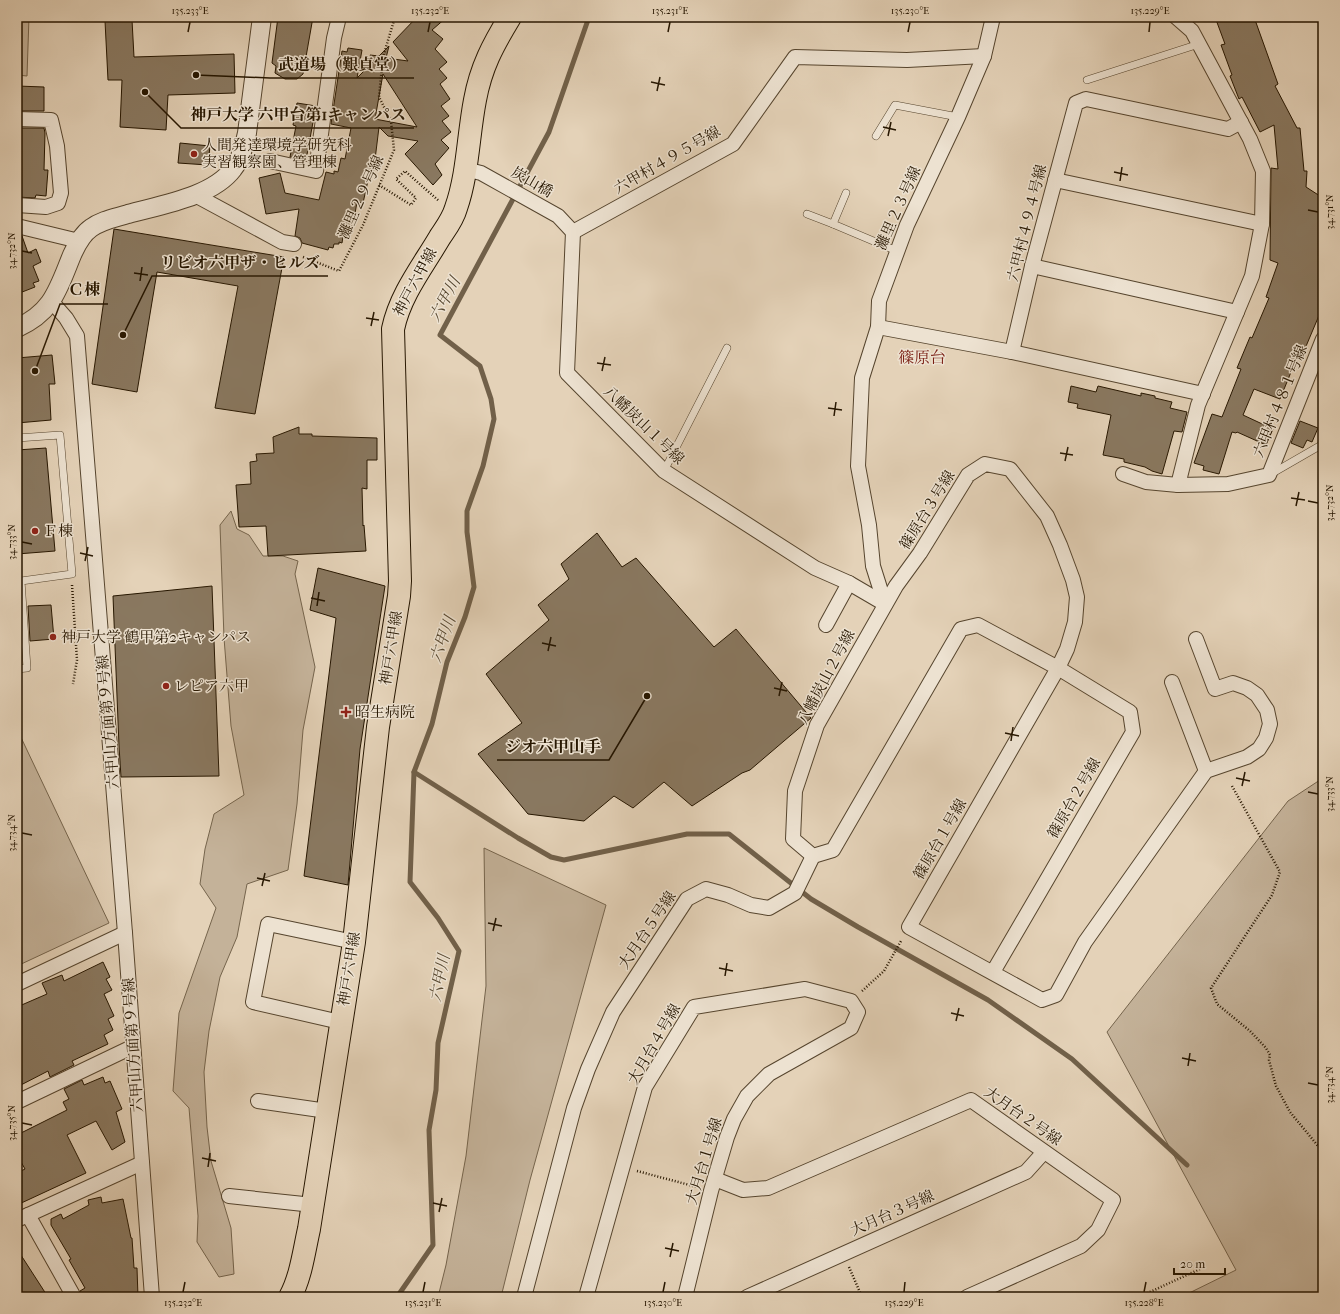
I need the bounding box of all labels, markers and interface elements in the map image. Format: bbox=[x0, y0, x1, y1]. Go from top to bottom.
text: 135.233°E bbox=[171, 5, 209, 17]
text: 135.232°E bbox=[411, 5, 449, 17]
text: 135.231°E bbox=[652, 5, 688, 17]
text: 135.230°E bbox=[891, 5, 929, 17]
text: 135.229°E bbox=[1130, 5, 1170, 17]
callout: 武道場（艱貞堂） bbox=[270, 50, 414, 78]
text: 武道場（艱貞堂） bbox=[278, 55, 406, 74]
callout: 神戸大学 六甲台第1キャンパス bbox=[181, 100, 414, 128]
text: 神戸大学 六甲台第1キャンパス bbox=[190, 105, 406, 124]
street label: 六甲村４９５号線 bbox=[611, 122, 723, 198]
place label: 人間発達環境学研究科 実習観察園、管理棟 bbox=[202, 136, 352, 171]
marker: 人間発達環境学研究科 実習観察園、管理棟 bbox=[189, 149, 199, 159]
street label: 灘里２９号線 bbox=[334, 152, 388, 242]
street label: 炭山橋 bbox=[508, 163, 556, 201]
street label: 灘里２３号線 bbox=[871, 163, 925, 253]
street label: 六甲村４９４号線 bbox=[1004, 163, 1050, 283]
text: 34.731°N bbox=[1324, 194, 1336, 230]
text: 34.732°N bbox=[6, 232, 18, 269]
street label: 神戸六甲線 bbox=[389, 245, 441, 319]
callout: リビオ六甲ザ・ヒルズ bbox=[152, 248, 328, 276]
text: リビオ六甲ザ・ヒルズ bbox=[160, 253, 320, 272]
water label: 六甲川 bbox=[425, 272, 465, 325]
callout: Ｃ棟 bbox=[60, 276, 108, 304]
text: Ｃ棟 bbox=[68, 280, 100, 299]
street label: 六甲村４８１号線 bbox=[1249, 342, 1311, 460]
district label: 篠原台 bbox=[898, 348, 946, 367]
street label: 八幡炭山１号線 bbox=[600, 382, 688, 468]
street label: 篠原台３号線 bbox=[896, 467, 958, 553]
text: 34.732°N bbox=[1324, 484, 1336, 521]
place label: Ｆ棟 bbox=[43, 522, 73, 540]
text: 34.733°N bbox=[6, 524, 18, 560]
marker: Ｆ棟 bbox=[30, 526, 40, 536]
street label: 神戸六甲線 bbox=[376, 610, 406, 686]
water label: 六甲川 bbox=[426, 611, 460, 665]
street label: 八幡炭山２号線 bbox=[793, 626, 859, 728]
place label: 神戸大学 鶴甲第2キャンパス bbox=[61, 628, 251, 646]
marker: 神戸大学 鶴甲第2キャンパス bbox=[48, 632, 58, 642]
street label: 六甲山方面第９号線 bbox=[93, 654, 123, 790]
place label: レピア六甲 bbox=[174, 677, 249, 695]
marker: レピア六甲 bbox=[161, 681, 171, 691]
place label: 昭生病院 bbox=[355, 703, 415, 721]
marker: 昭生病院 bbox=[340, 706, 352, 718]
callout: ジオ六甲山手 bbox=[497, 732, 609, 760]
text: ジオ六甲山手 bbox=[505, 737, 601, 756]
street label: 篠原台２号線 bbox=[1044, 755, 1104, 841]
text: 34.733°N bbox=[1324, 776, 1336, 812]
street label: 篠原台１号線 bbox=[910, 796, 970, 882]
text: 34.734°N bbox=[6, 814, 18, 852]
street label: 大月台５号線 bbox=[614, 888, 680, 972]
street label: 神戸六甲線 bbox=[334, 931, 364, 1007]
water label: 六甲川 bbox=[426, 951, 454, 1003]
street label: 六甲山方面第９号線 bbox=[119, 977, 147, 1113]
street label: 大月台４号線 bbox=[624, 1001, 684, 1087]
text: 34.734°N bbox=[1324, 1066, 1336, 1104]
street label: 大月台２号線 bbox=[981, 1083, 1065, 1149]
text: 34.735°N bbox=[6, 1105, 18, 1141]
street label: 大月台１号線 bbox=[682, 1115, 726, 1207]
street label: 大月台３号線 bbox=[847, 1186, 937, 1240]
scale bar bbox=[1174, 1250, 1225, 1276]
text: 20 m bbox=[1180, 1257, 1205, 1271]
text: 135.232°E bbox=[164, 1297, 202, 1309]
text: 135.231°E bbox=[405, 1297, 441, 1309]
text: 135.230°E bbox=[644, 1297, 682, 1309]
text: 135.229°E bbox=[884, 1297, 924, 1309]
text: 135.228°E bbox=[1125, 1297, 1163, 1309]

